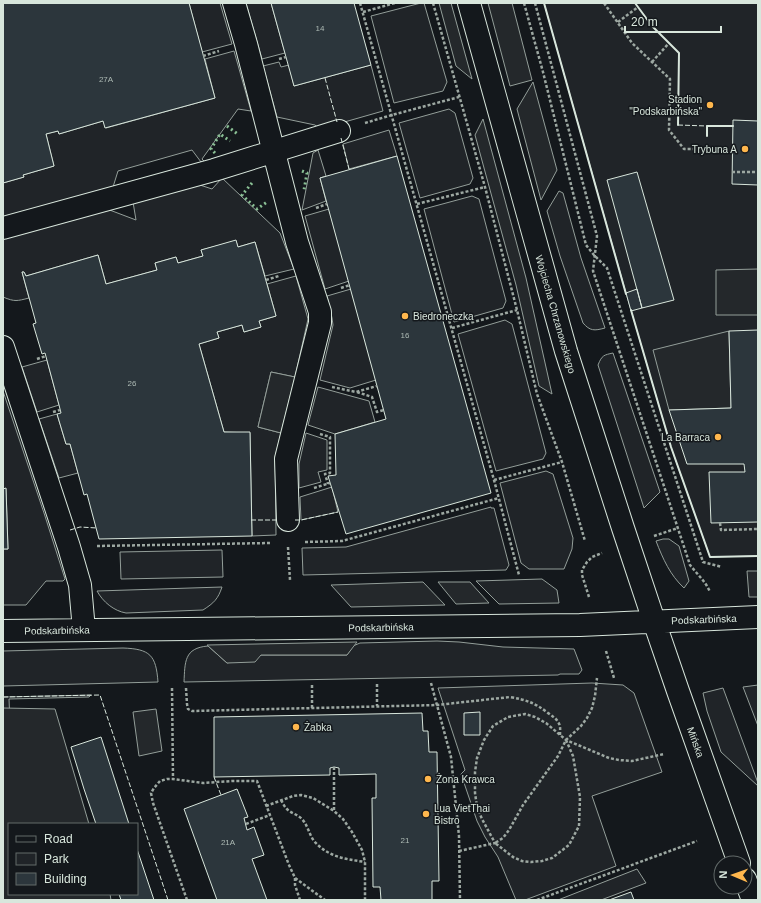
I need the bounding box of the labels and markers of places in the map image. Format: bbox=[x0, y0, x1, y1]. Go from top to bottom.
place label: Stadion "Podskarbińska" bbox=[629, 94, 702, 117]
marker: Stadion "Podskarbińska" bbox=[705, 100, 715, 110]
place label: Trybuna A bbox=[692, 144, 737, 155]
marker: Trybuna A bbox=[740, 144, 750, 154]
marker: Biedroneczka bbox=[400, 311, 410, 321]
place label: Biedroneczka bbox=[413, 311, 474, 322]
place label: La Barraca bbox=[661, 432, 710, 443]
marker: La Barraca bbox=[713, 432, 723, 442]
place label: Żabka bbox=[304, 721, 332, 733]
marker: Żabka bbox=[291, 722, 301, 732]
place label: Żona Krawca bbox=[436, 773, 495, 785]
marker: Żona Krawca bbox=[423, 774, 433, 784]
place label: Lua VietThai Bistro bbox=[434, 803, 490, 826]
marker: Lua VietThai Bistro bbox=[421, 809, 431, 819]

